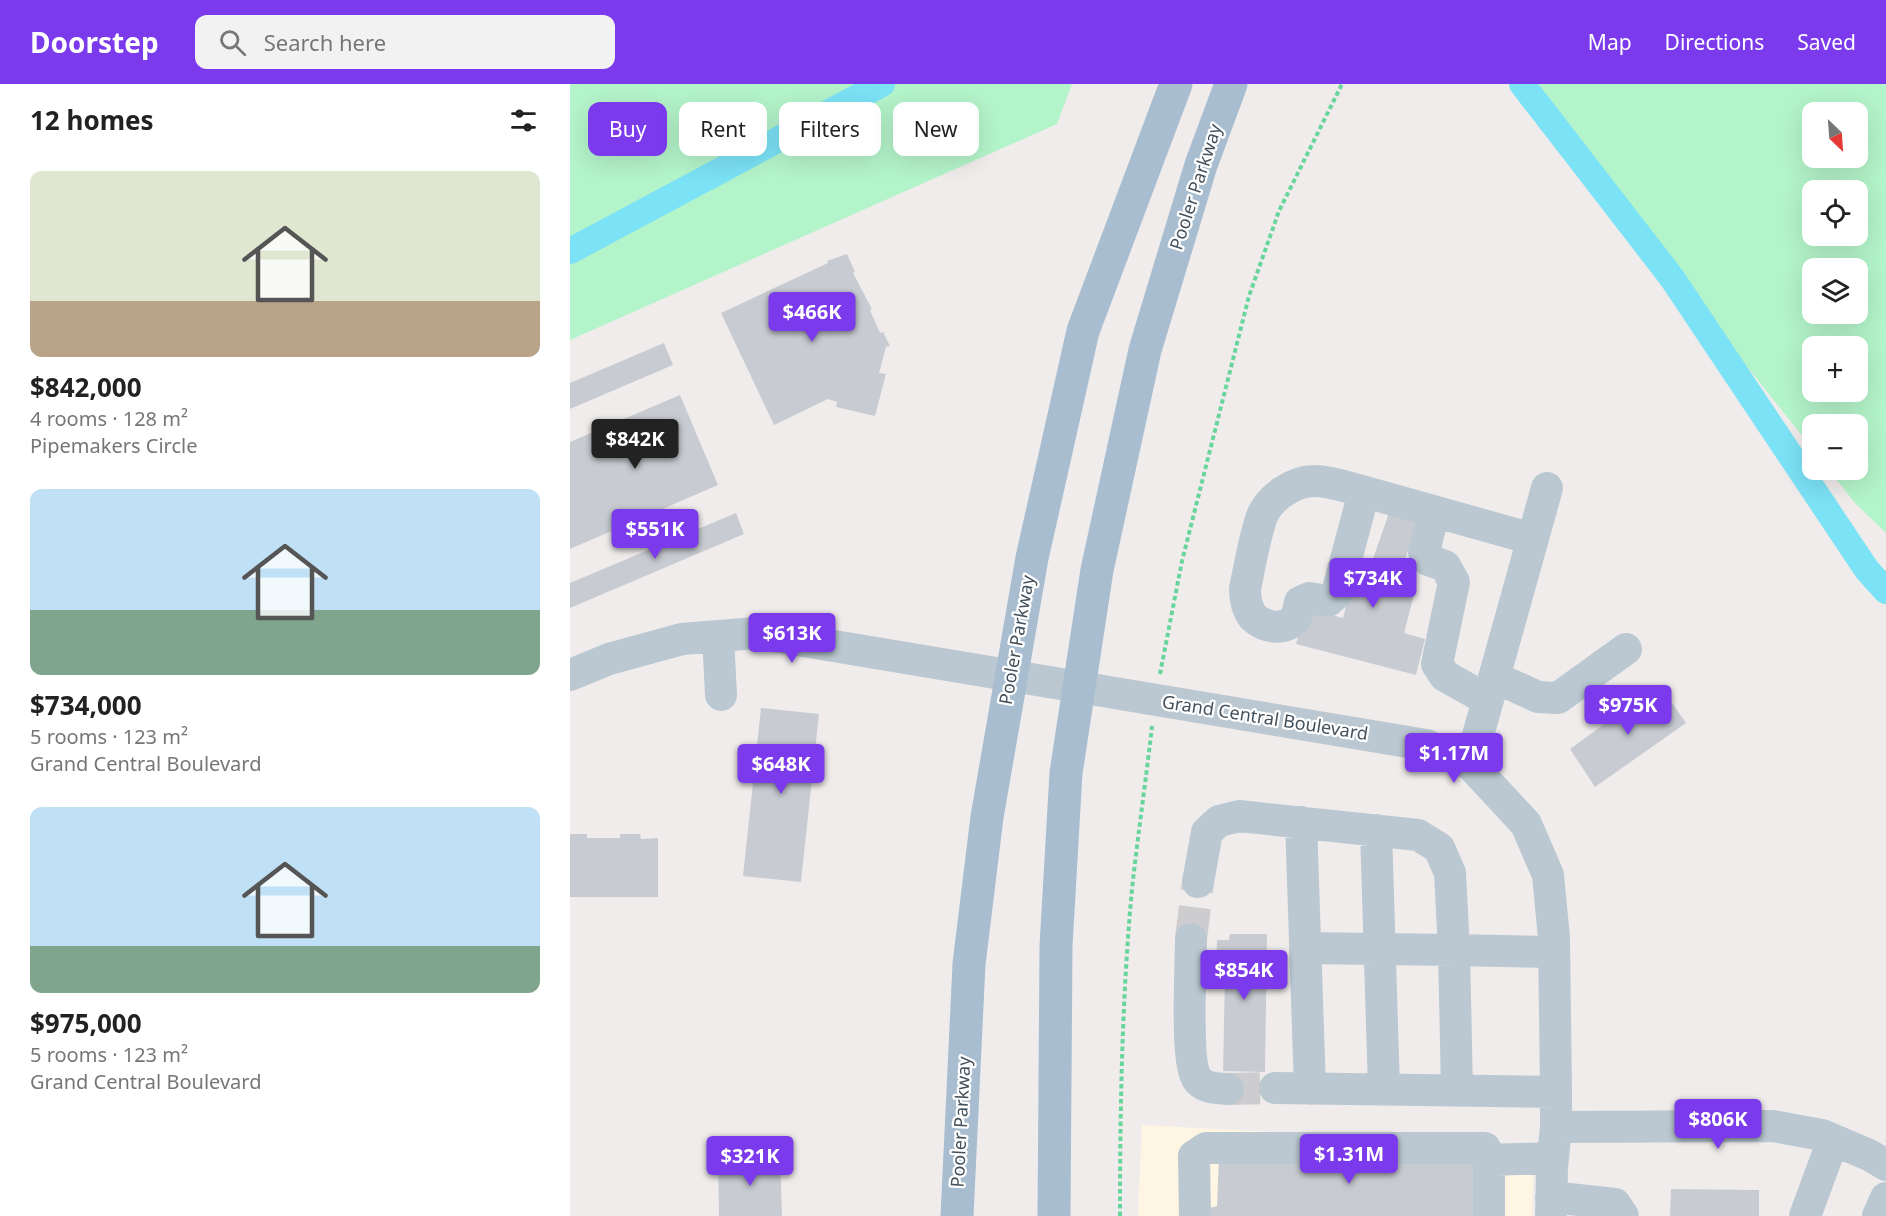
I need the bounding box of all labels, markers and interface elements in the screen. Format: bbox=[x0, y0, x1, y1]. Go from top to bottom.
search box bbox=[195, 15, 615, 69]
text: Doorstep bbox=[30, 23, 159, 61]
icon: search bbox=[216, 26, 249, 59]
text: Search here bbox=[264, 27, 386, 57]
text: Map bbox=[1588, 28, 1632, 56]
text: Directions bbox=[1665, 28, 1764, 56]
text: Saved bbox=[1797, 28, 1856, 56]
text: 12 homes bbox=[30, 102, 154, 138]
chip: Buy bbox=[588, 102, 667, 156]
chip: Rent bbox=[679, 102, 767, 156]
chip: Filters bbox=[779, 102, 881, 156]
chip: New bbox=[893, 102, 979, 156]
north arrow bbox=[1802, 102, 1868, 168]
map controls bbox=[1802, 102, 1868, 480]
icon: filters bbox=[507, 104, 540, 137]
street label: Pooler Parkway bbox=[1163, 120, 1227, 253]
button: locate bbox=[1802, 180, 1868, 246]
icon: home bbox=[231, 210, 339, 318]
button: layers bbox=[1802, 258, 1868, 324]
pin: $466K bbox=[770, 292, 854, 343]
text: $466K bbox=[782, 298, 842, 325]
button: + bbox=[1802, 336, 1868, 402]
text: $842,000 bbox=[30, 369, 142, 405]
text: 4 rooms · 128 m² bbox=[30, 405, 188, 432]
button: − bbox=[1802, 414, 1868, 480]
pin: $842K bbox=[593, 419, 677, 470]
text: $842K bbox=[605, 425, 665, 452]
text: Pipemakers Circle bbox=[30, 432, 197, 459]
pin: $551K bbox=[613, 509, 697, 560]
text: $551K bbox=[625, 515, 685, 542]
icon: home bbox=[231, 528, 339, 636]
pin: $734K bbox=[1331, 558, 1415, 609]
text: $734K bbox=[1343, 564, 1403, 591]
street label: Pooler Parkway bbox=[993, 572, 1039, 706]
pin: $613K bbox=[750, 613, 834, 664]
text: $613K bbox=[762, 619, 822, 646]
pin: $975K bbox=[1586, 685, 1670, 736]
text: $734,000 bbox=[30, 687, 142, 723]
street label: Grand Central Boulevard bbox=[1160, 689, 1370, 745]
text: $975K bbox=[1598, 691, 1658, 718]
text: 5 rooms · 123 m² bbox=[30, 723, 188, 750]
pin: $1.17M bbox=[1405, 733, 1503, 784]
text: $1.17M bbox=[1419, 739, 1489, 766]
pin: $648K bbox=[739, 744, 823, 795]
text: Grand Central Boulevard bbox=[30, 750, 261, 777]
text: $648K bbox=[751, 750, 811, 777]
icon: home bbox=[231, 846, 339, 954]
pin: $854K bbox=[1202, 950, 1286, 1001]
text: $854K bbox=[1214, 956, 1274, 983]
text: $975,000 bbox=[30, 1005, 142, 1041]
text: 5 rooms · 123 m² bbox=[30, 1041, 188, 1068]
street label: Pooler Parkway bbox=[945, 1055, 975, 1188]
text: Grand Central Boulevard bbox=[30, 1068, 261, 1095]
pin: $806K bbox=[1676, 1099, 1760, 1150]
text: $806K bbox=[1688, 1105, 1748, 1132]
pin: $1.31M bbox=[1300, 1134, 1398, 1185]
pin: $321K bbox=[708, 1136, 792, 1187]
text: $1.31M bbox=[1314, 1140, 1384, 1167]
text: $321K bbox=[720, 1142, 780, 1169]

